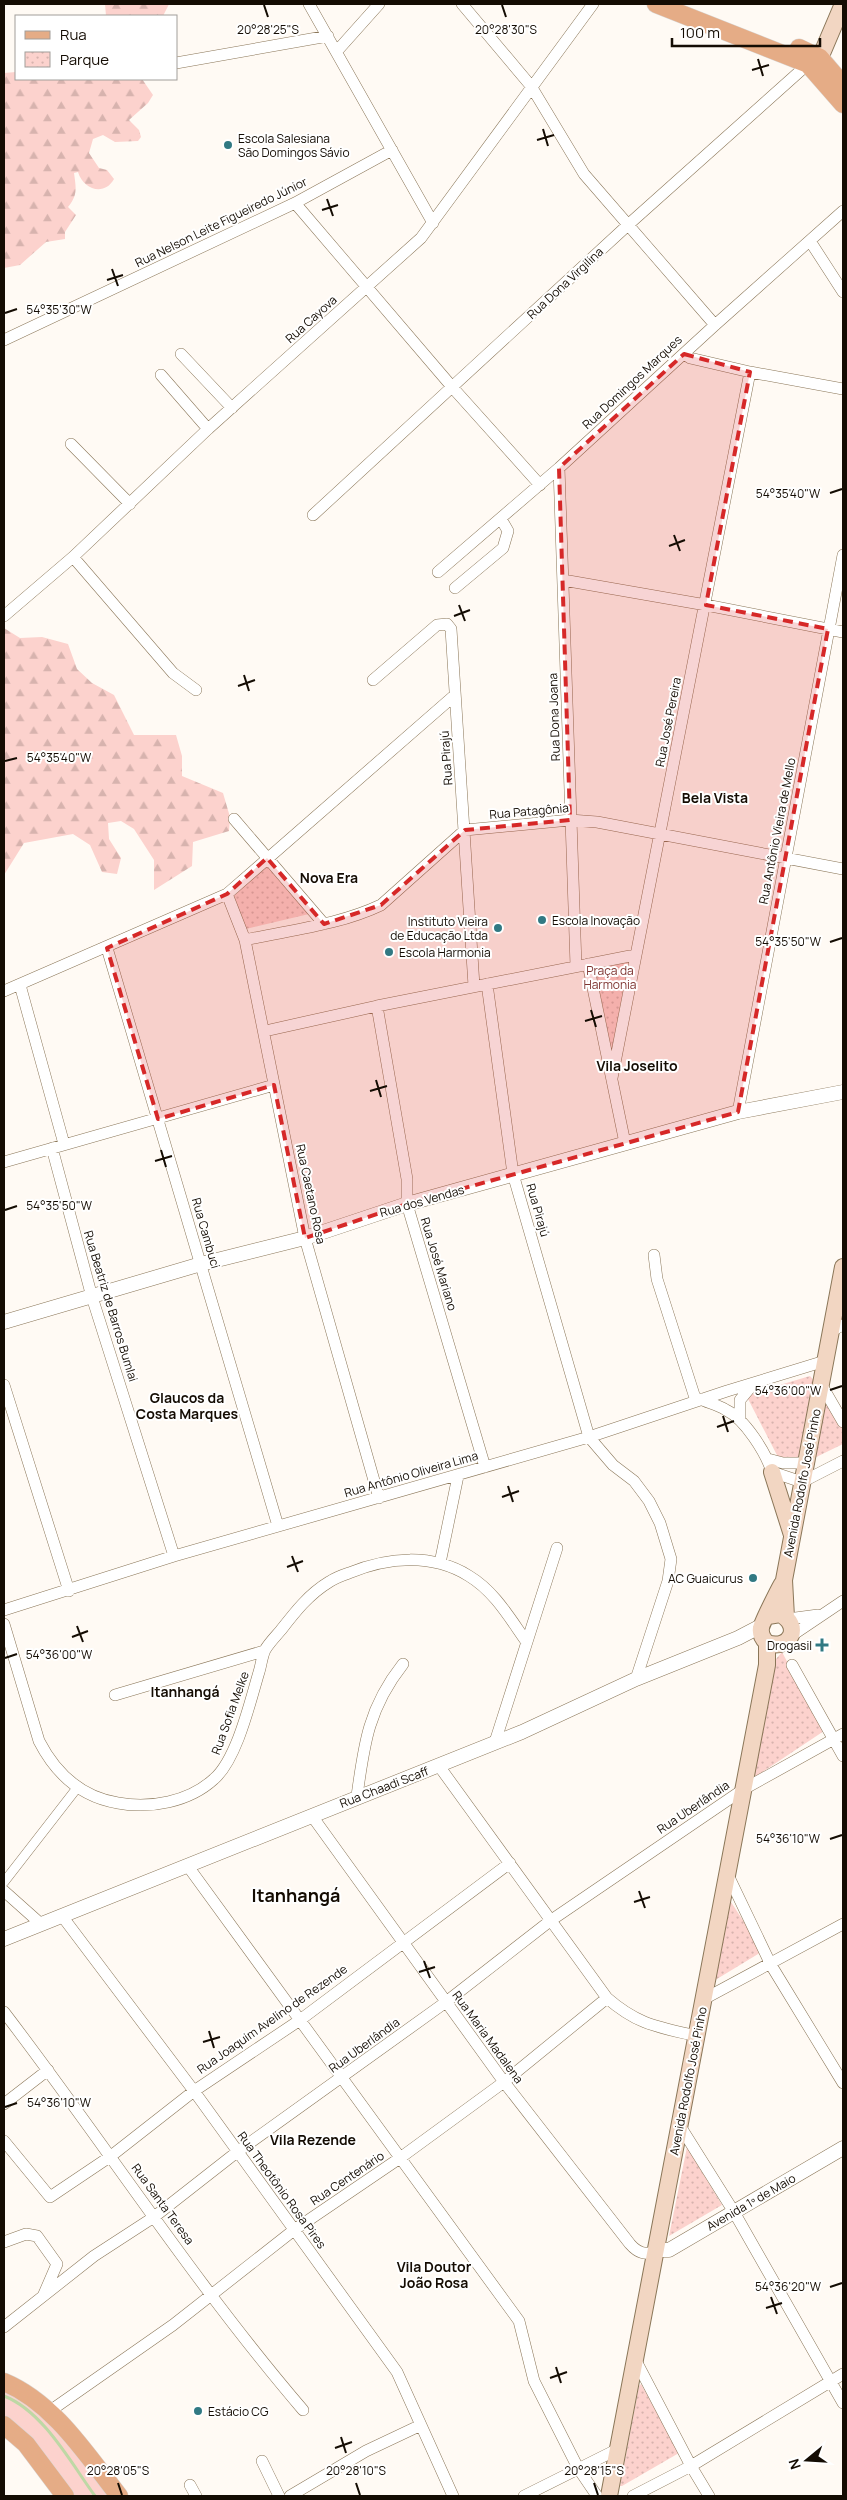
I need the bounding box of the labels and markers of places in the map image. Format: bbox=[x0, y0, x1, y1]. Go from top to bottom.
place label: Escola Salesiana São Domingos Sávio bbox=[238, 130, 350, 161]
marker: Escola Salesiana São Domingos Sávio bbox=[222, 139, 234, 151]
place label: Escola Inovação bbox=[552, 912, 640, 929]
place label: Instituto Vieira de Educação Ltda bbox=[390, 913, 488, 944]
marker: Escola Inovação bbox=[536, 914, 548, 926]
marker: Instituto Vieira de Educação Ltda bbox=[492, 922, 504, 934]
place label: Escola Harmonia bbox=[399, 944, 491, 961]
marker: Escola Harmonia bbox=[383, 946, 395, 958]
place label: AC Guaicurus bbox=[668, 1570, 743, 1587]
marker: AC Guaicurus bbox=[747, 1572, 759, 1584]
place label: Drogasil bbox=[767, 1637, 812, 1654]
marker: Drogasil bbox=[816, 1639, 828, 1651]
place label: Estácio CG bbox=[208, 2403, 269, 2420]
marker: Estácio CG bbox=[192, 2405, 204, 2417]

